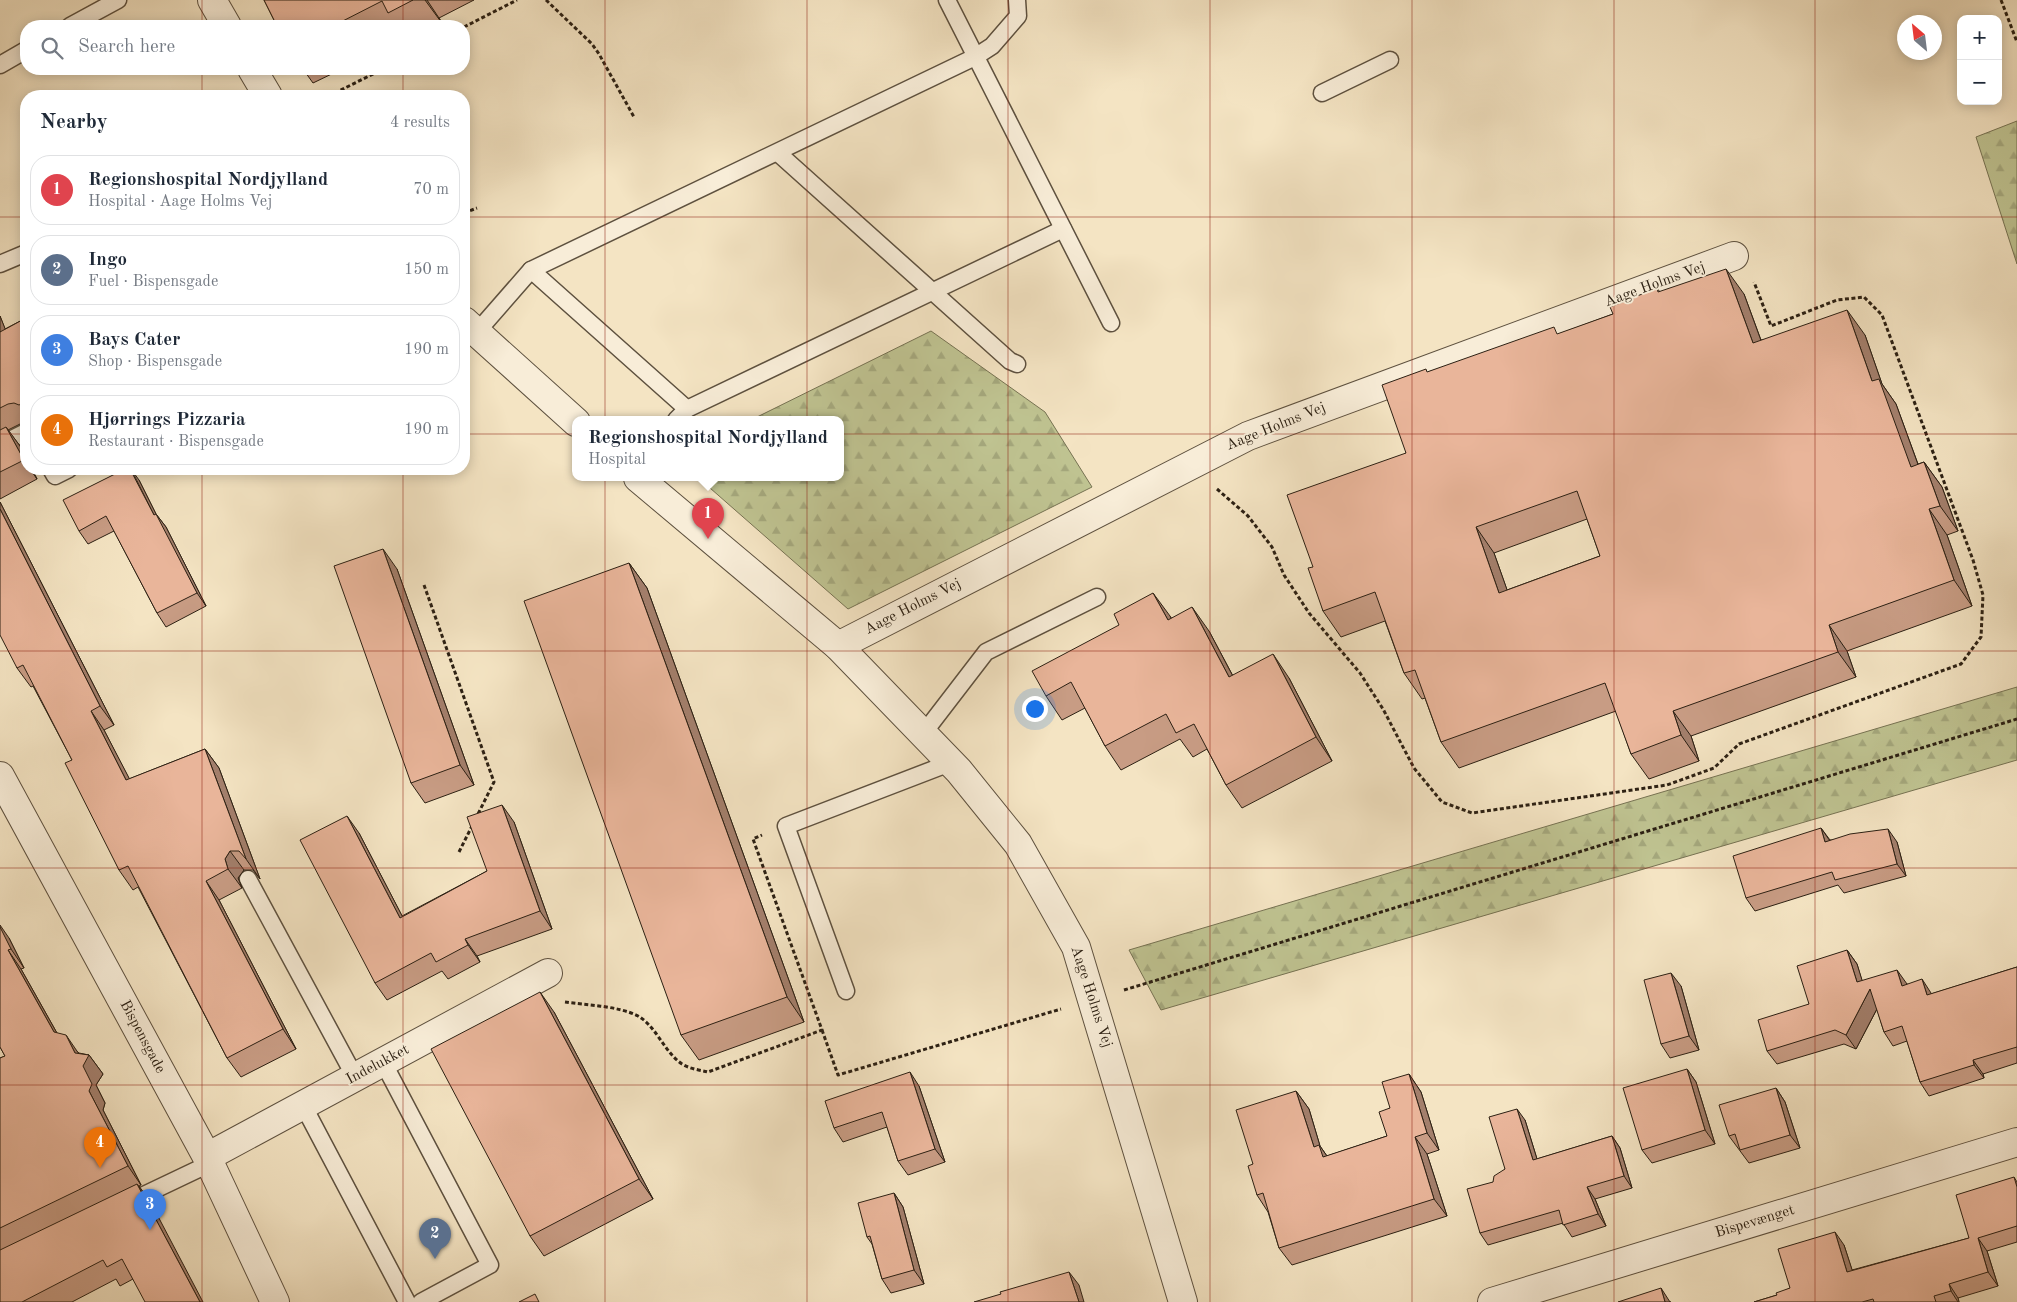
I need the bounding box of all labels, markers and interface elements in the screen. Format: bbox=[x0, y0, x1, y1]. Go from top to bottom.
north arrow bbox=[1897, 15, 1942, 60]
map controls bbox=[1957, 15, 2002, 105]
button: + bbox=[1957, 15, 2002, 60]
search box bbox=[20, 20, 470, 75]
icon: search bbox=[38, 34, 66, 62]
text: Search here bbox=[78, 38, 175, 57]
button: − bbox=[1957, 60, 2002, 105]
text: Nearby bbox=[40, 112, 108, 133]
text: 4 results bbox=[390, 115, 450, 131]
text: Regionshospital Nordjylland bbox=[88, 171, 328, 190]
text: 1 bbox=[52, 182, 62, 198]
text: 70 m bbox=[413, 182, 449, 198]
text: Hospital · Aage Holms Vej bbox=[88, 194, 272, 210]
text: Ingo bbox=[88, 251, 127, 270]
street label: Aage Holms Vej bbox=[1603, 260, 1707, 310]
text: 2 bbox=[52, 262, 62, 278]
text: 150 m bbox=[404, 262, 449, 278]
text: Fuel · Bispensgade bbox=[88, 274, 218, 290]
text: Bays Cater bbox=[88, 331, 180, 350]
text: 3 bbox=[52, 342, 62, 358]
text: 190 m bbox=[404, 342, 449, 358]
text: Shop · Bispensgade bbox=[88, 354, 222, 370]
street label: Aage Holms Vej bbox=[1224, 400, 1328, 454]
text: Hjørrings Pizzaria bbox=[88, 411, 246, 430]
popup bbox=[572, 416, 844, 481]
text: 4 bbox=[52, 422, 62, 438]
text: 190 m bbox=[404, 422, 449, 438]
text: Regionshospital Nordjylland bbox=[588, 429, 828, 448]
text: Restaurant · Bispensgade bbox=[88, 434, 264, 450]
text: Hospital bbox=[588, 452, 646, 468]
pin: 1 bbox=[692, 498, 724, 539]
street label: Aage Holms Vej bbox=[862, 576, 964, 638]
your location bbox=[1022, 696, 1048, 722]
street label: Aage Holms Vej bbox=[1068, 944, 1114, 1050]
street label: Bispensgade bbox=[116, 998, 168, 1076]
street label: Indelukket bbox=[344, 1042, 412, 1088]
pin: 4 bbox=[84, 1127, 116, 1168]
pin: 3 bbox=[134, 1189, 166, 1230]
street label: Bispevænget bbox=[1714, 1203, 1796, 1241]
pin: 2 bbox=[419, 1218, 451, 1259]

